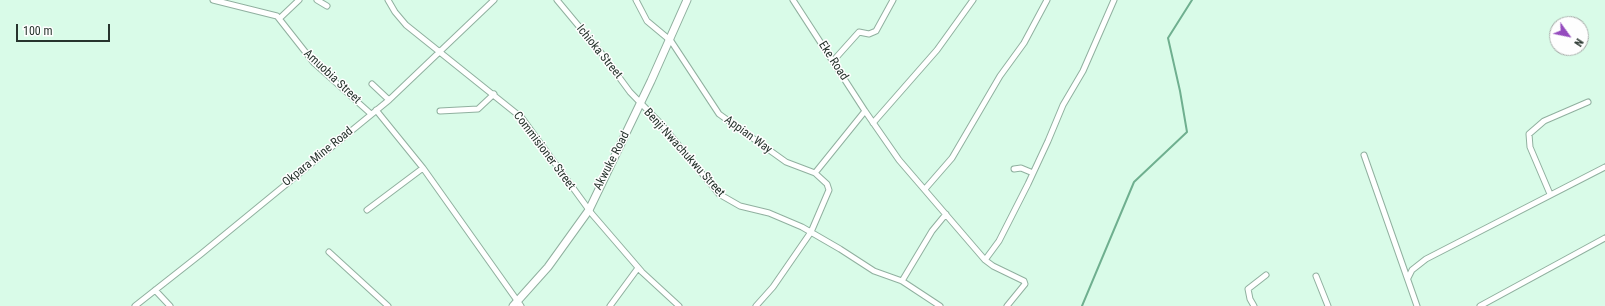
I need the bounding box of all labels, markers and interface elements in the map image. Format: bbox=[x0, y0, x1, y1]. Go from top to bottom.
scale bar bbox=[18, 16, 112, 42]
north arrow bbox=[1549, 16, 1589, 56]
street label: Ichioka Street bbox=[573, 22, 625, 82]
text: 100 m bbox=[23, 24, 53, 38]
text: N bbox=[1571, 36, 1586, 49]
street label: Eke Road bbox=[815, 39, 851, 83]
street label: Amuobia Street bbox=[300, 47, 364, 107]
street label: Benji Nwachukwu Street bbox=[640, 106, 728, 200]
street label: Commisioner Street bbox=[510, 109, 578, 193]
street label: Appian Way bbox=[721, 113, 775, 157]
street label: Okpara Mine Road bbox=[280, 124, 356, 190]
street label: Akwuke Road bbox=[591, 129, 633, 193]

